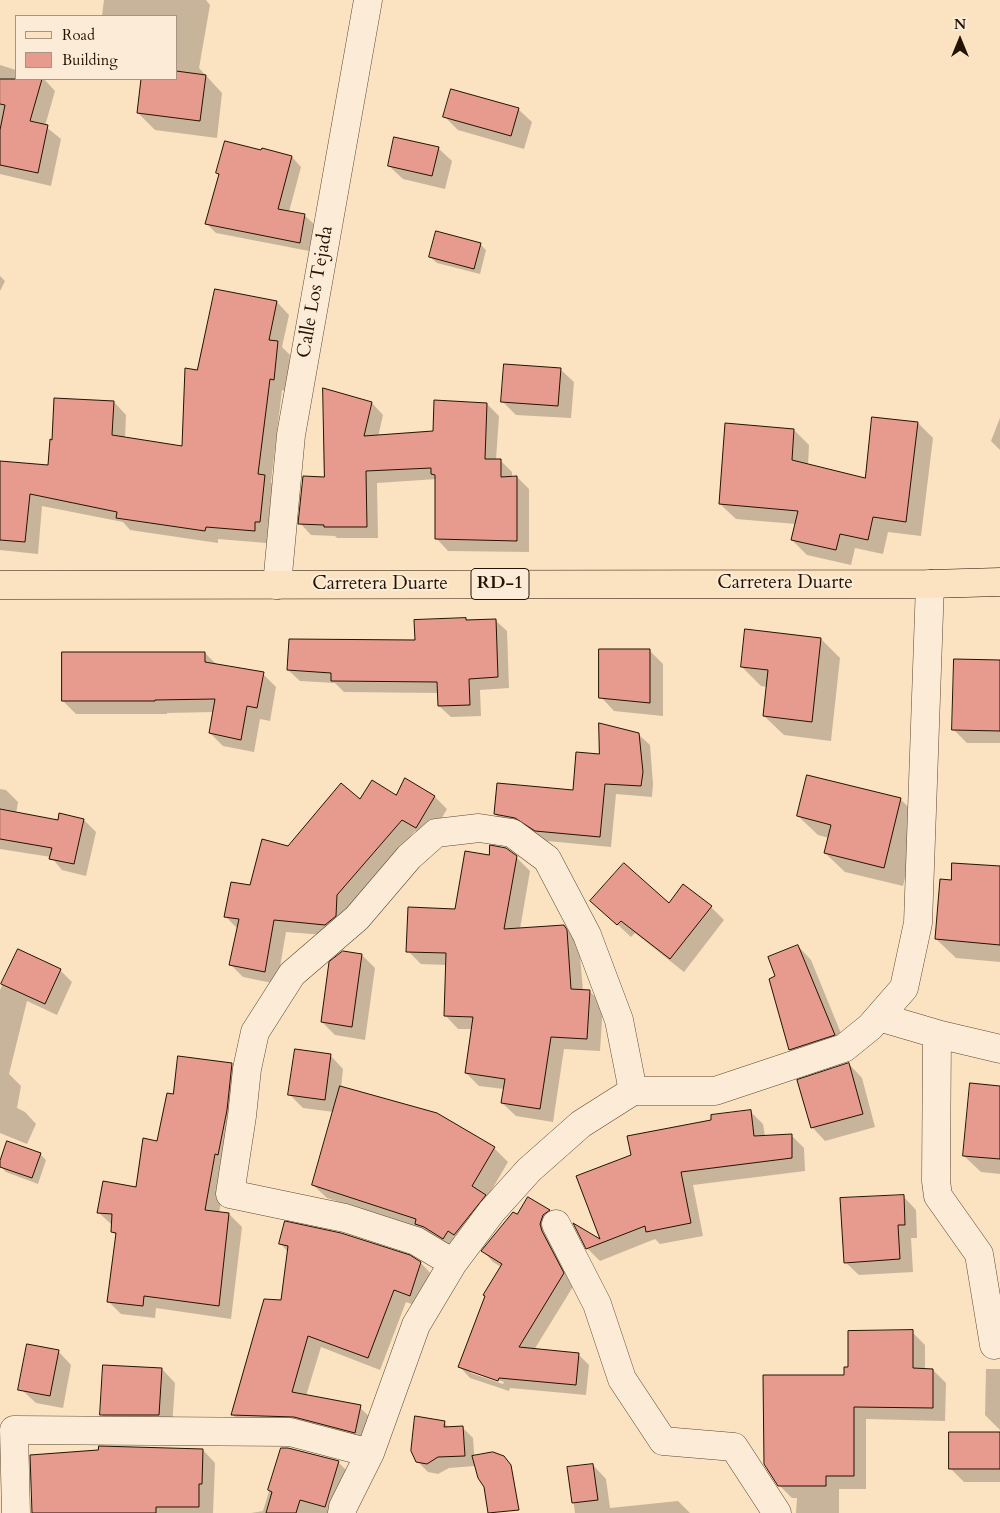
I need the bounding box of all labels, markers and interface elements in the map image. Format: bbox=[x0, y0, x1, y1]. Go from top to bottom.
legend bbox=[15, 15, 178, 80]
north arrow bbox=[935, 15, 985, 65]
text: N bbox=[954, 15, 966, 34]
text: Road bbox=[62, 25, 95, 45]
text: Building bbox=[62, 50, 118, 70]
street label: Calle Los Tejada bbox=[293, 224, 339, 360]
road number: RD-1 bbox=[471, 568, 529, 600]
street label: Carretera Duarte bbox=[717, 573, 853, 595]
street label: Carretera Duarte bbox=[312, 574, 448, 596]

